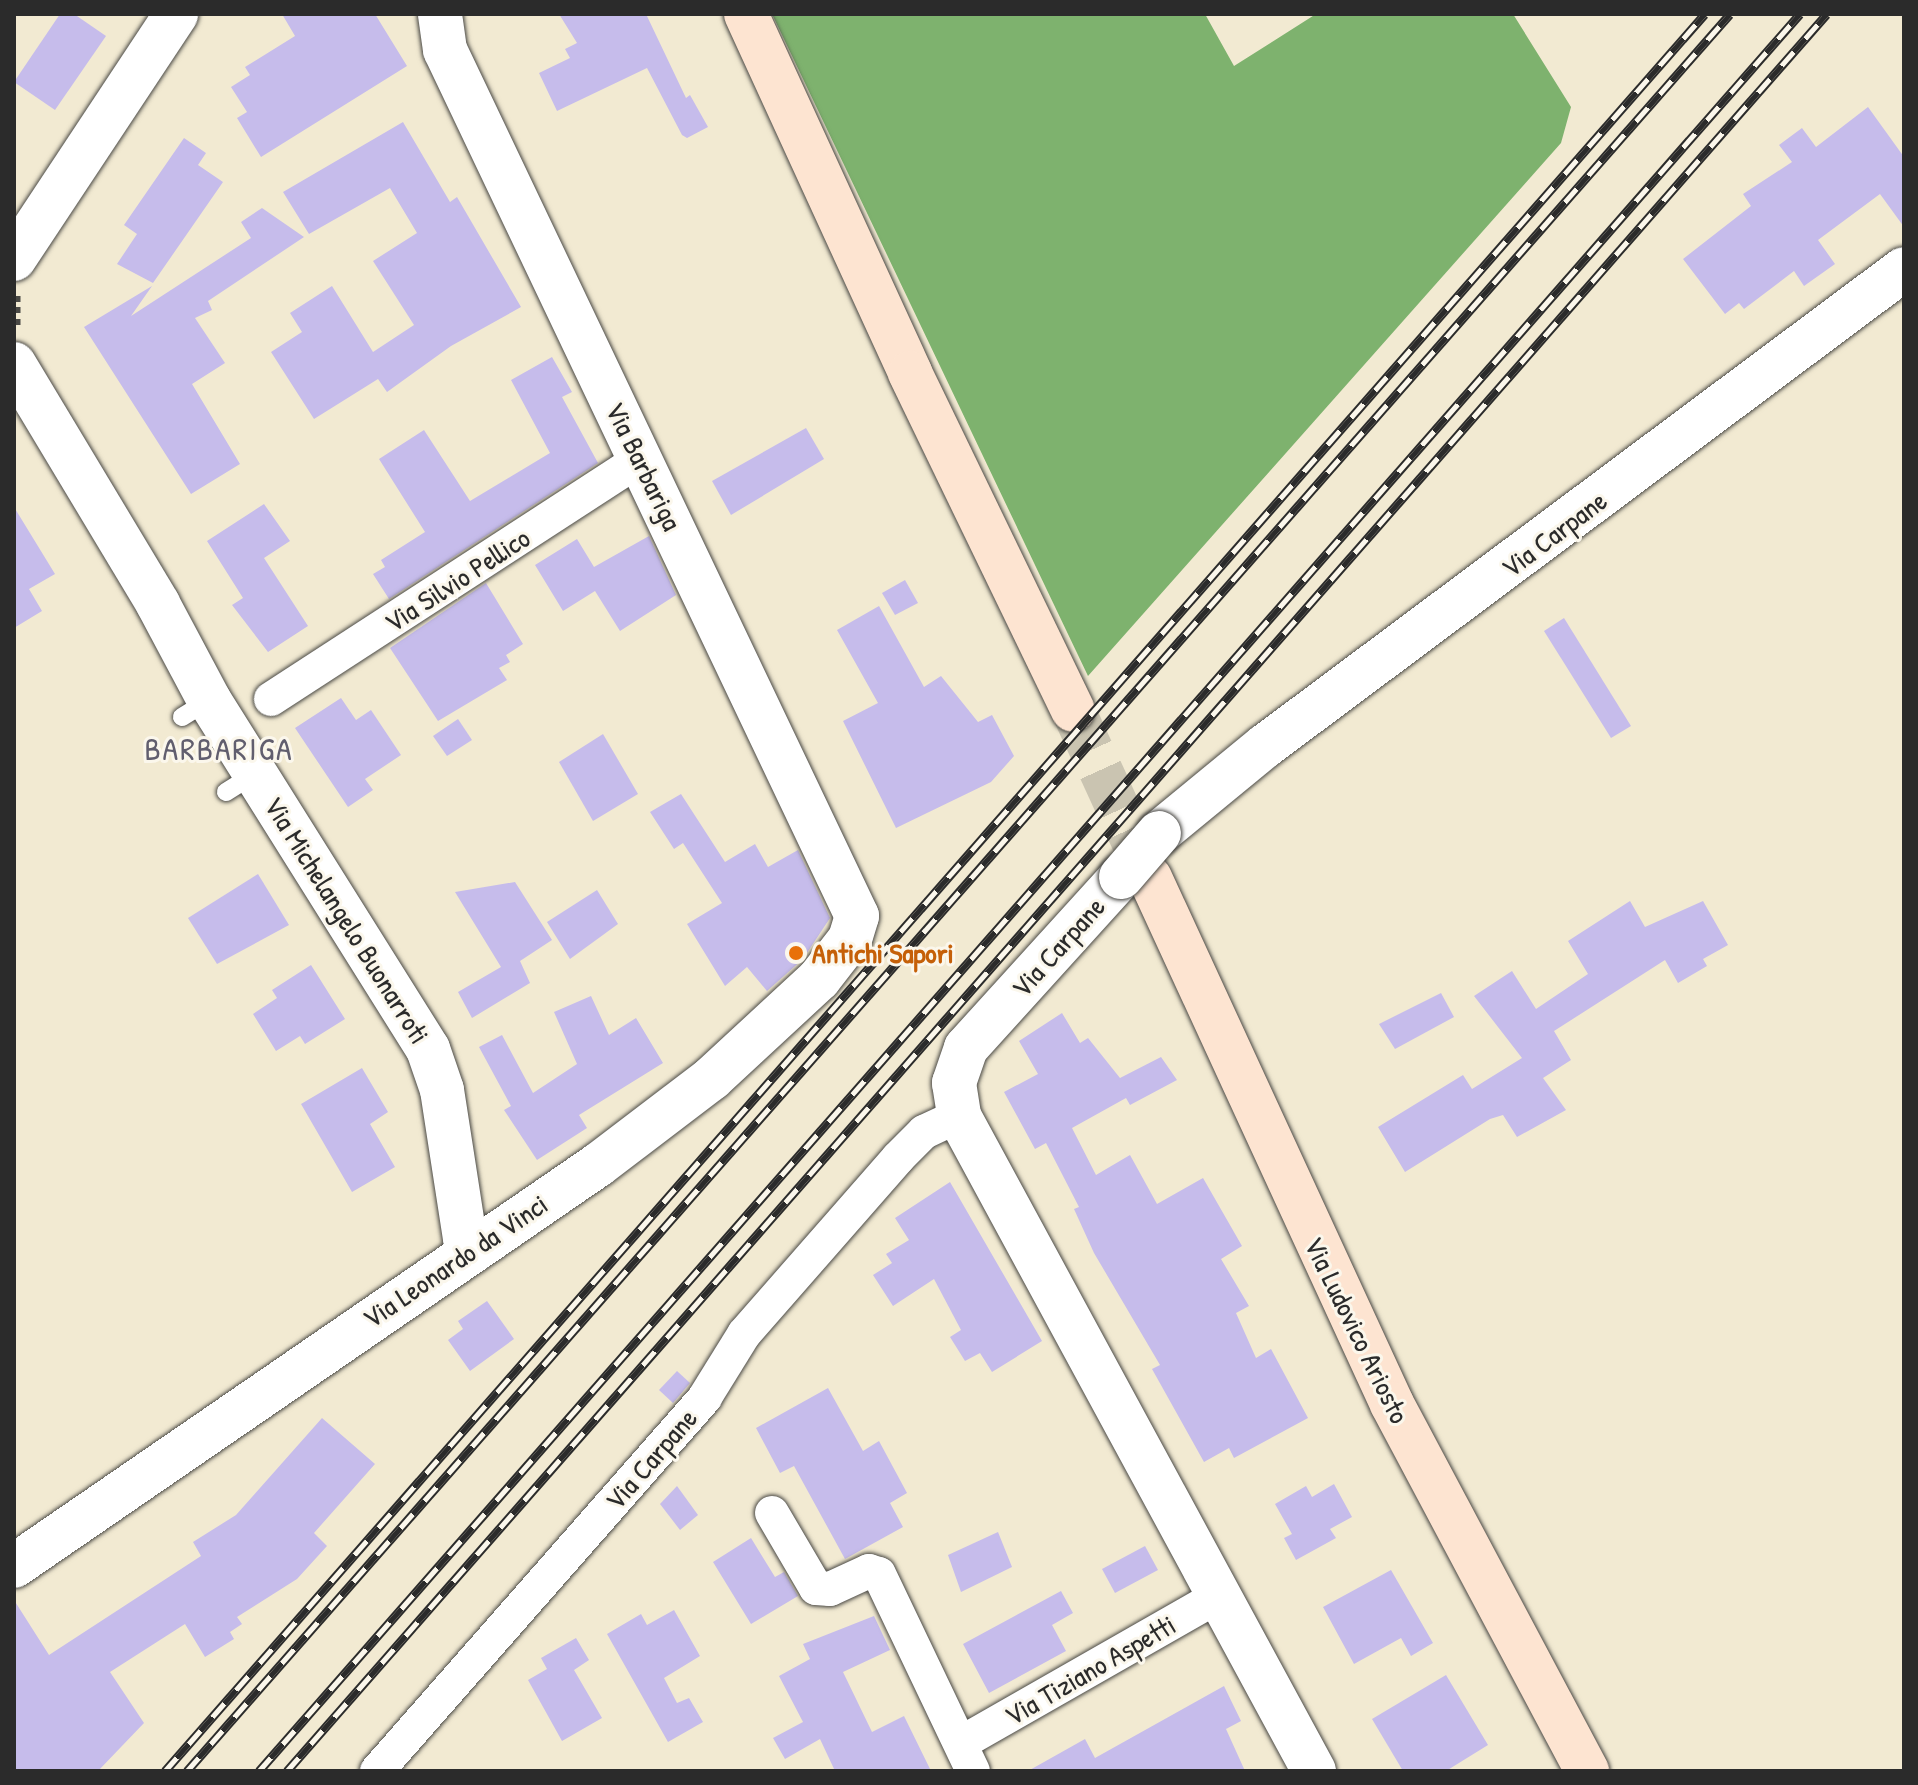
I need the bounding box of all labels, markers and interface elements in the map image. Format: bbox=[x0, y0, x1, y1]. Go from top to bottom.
street label: Via Barbariga bbox=[599, 396, 689, 536]
street label: Via Carpane bbox=[1495, 483, 1613, 585]
street label: Via Silvio Pellico bbox=[378, 521, 536, 639]
district label: BARBARIGA bbox=[144, 730, 294, 768]
street label: Via Michelangelo Buonarroti bbox=[257, 790, 437, 1050]
street label: Via Carpane bbox=[1004, 890, 1112, 1004]
place label: Antichi Sapori bbox=[812, 936, 954, 970]
marker: Antichi Sapori bbox=[787, 944, 805, 962]
street label: Via Leonardo da Vinci bbox=[356, 1187, 554, 1335]
street label: Via Ludovico Ariosto bbox=[1297, 1231, 1417, 1429]
street label: Via Carpane bbox=[598, 1401, 704, 1517]
street label: Via Tiziano Aspetti bbox=[999, 1608, 1181, 1732]

